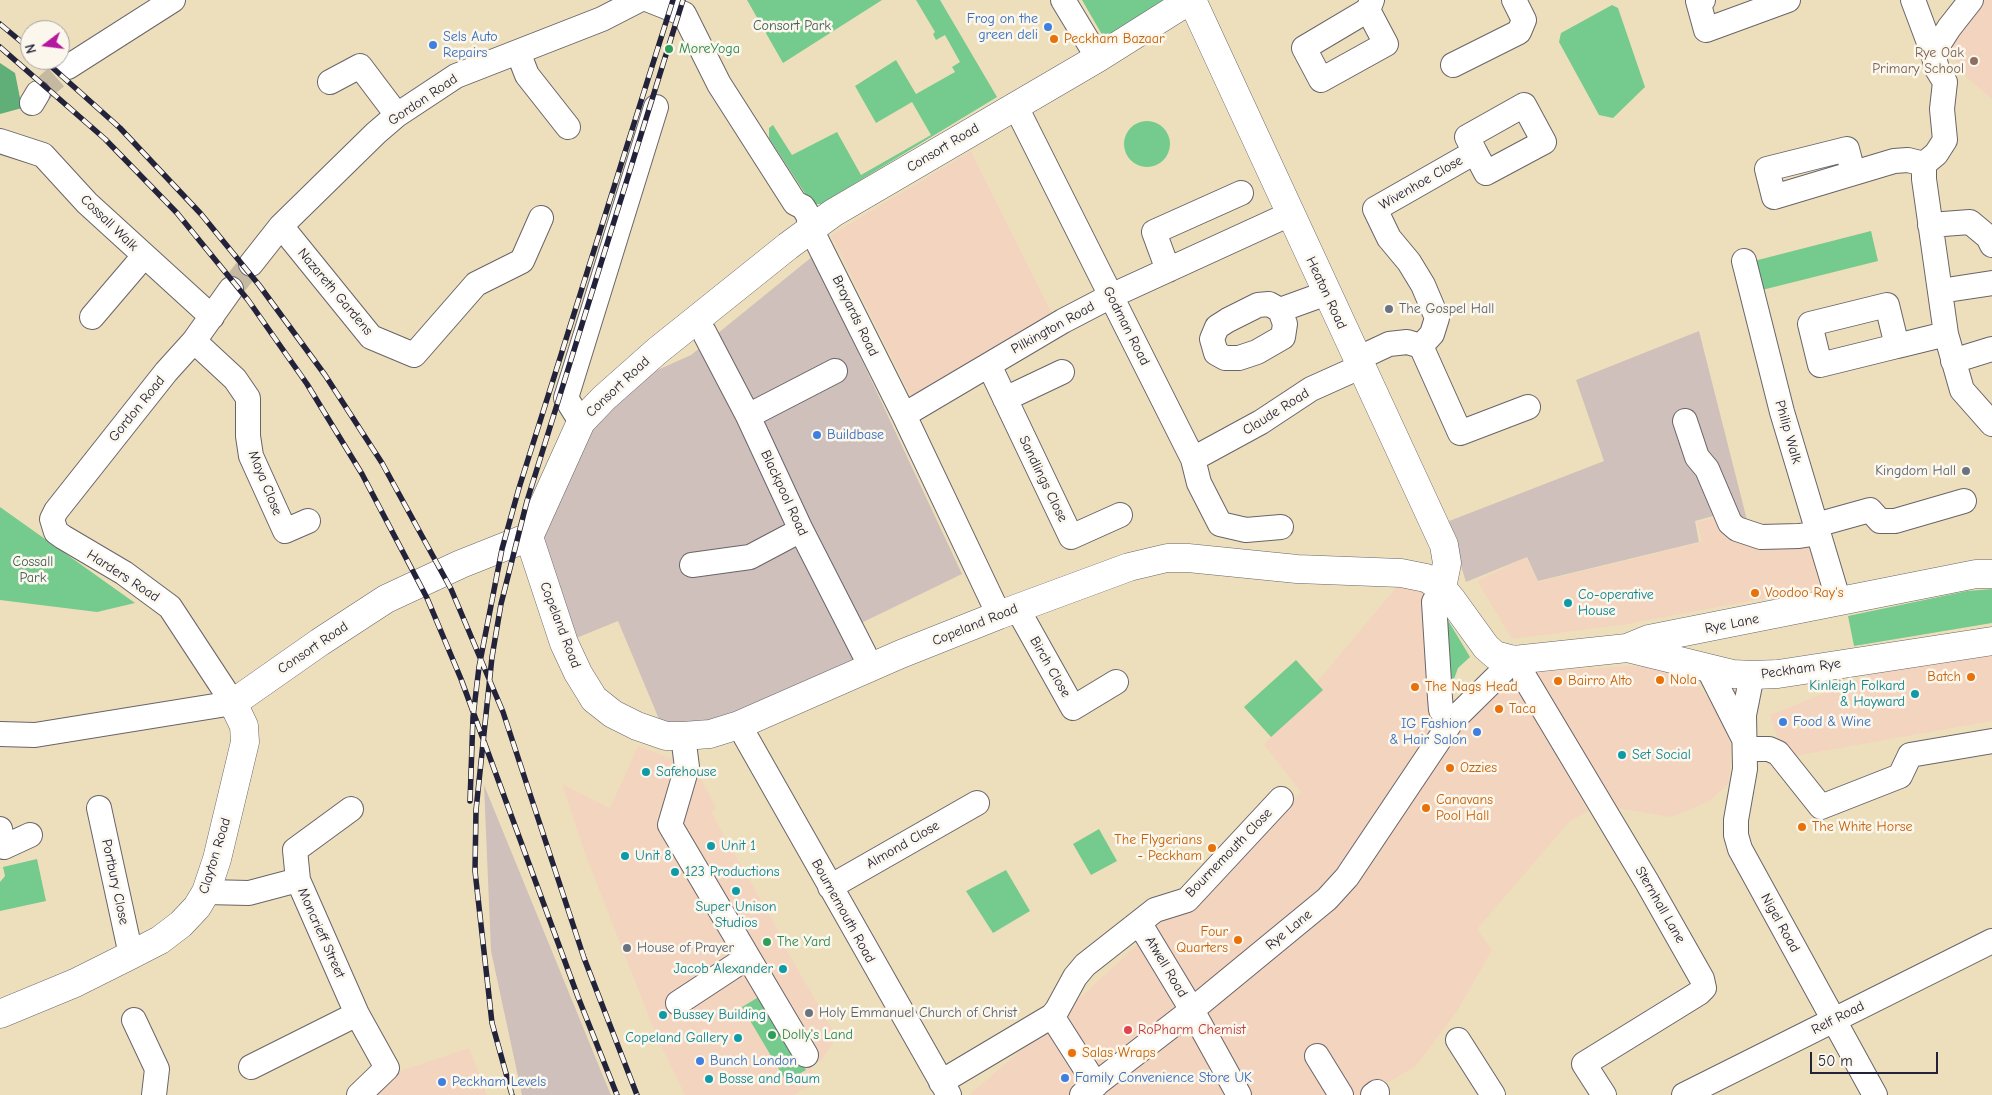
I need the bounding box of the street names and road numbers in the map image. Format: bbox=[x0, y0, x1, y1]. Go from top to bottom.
street label: Gordon Road bbox=[385, 71, 461, 129]
street label: Consort Road bbox=[904, 120, 982, 176]
street label: Wivenhoe Close bbox=[1376, 152, 1466, 214]
street label: Cossall Walk bbox=[77, 191, 141, 255]
street label: Nazareth Gardens bbox=[294, 245, 376, 339]
street label: Heaton Road bbox=[1302, 254, 1350, 332]
street label: Brayards Road bbox=[828, 273, 882, 359]
street label: Godman Road bbox=[1099, 284, 1153, 368]
street label: Pilkington Road bbox=[1008, 298, 1098, 358]
street label: Consort Road bbox=[583, 353, 653, 421]
street label: Gordon Road bbox=[105, 373, 169, 445]
street label: Claude Road bbox=[1240, 385, 1312, 439]
street label: Philip Walk bbox=[1771, 398, 1805, 466]
street label: Sandlings Close bbox=[1015, 433, 1071, 525]
street label: Blackpool Road bbox=[757, 447, 811, 539]
street label: Maya Close bbox=[244, 448, 286, 518]
street label: Harders Road bbox=[84, 546, 162, 606]
street label: Copeland Road bbox=[536, 580, 584, 670]
street label: Copeland Road bbox=[930, 600, 1020, 650]
street label: Rye Lane bbox=[1703, 611, 1761, 637]
street label: Consort Road bbox=[275, 618, 351, 678]
street label: Birch Close bbox=[1026, 633, 1074, 701]
street label: Peckham Rye bbox=[1760, 655, 1842, 683]
street label: Bournemouth Close bbox=[1182, 805, 1276, 901]
street label: Clayton Road bbox=[195, 816, 235, 896]
street label: Almond Close bbox=[863, 817, 943, 873]
street label: Portbury Close bbox=[98, 838, 132, 926]
street label: Bournemouth Road bbox=[808, 856, 878, 966]
street label: Sternhall Lane bbox=[1631, 864, 1689, 946]
street label: Moncrieff Street bbox=[294, 885, 348, 981]
street label: Nigel Road bbox=[1757, 891, 1803, 955]
street label: Rye Lane bbox=[1262, 906, 1316, 954]
street label: Atwell Road bbox=[1141, 933, 1191, 1001]
street label: Relf Road bbox=[1809, 998, 1867, 1038]

